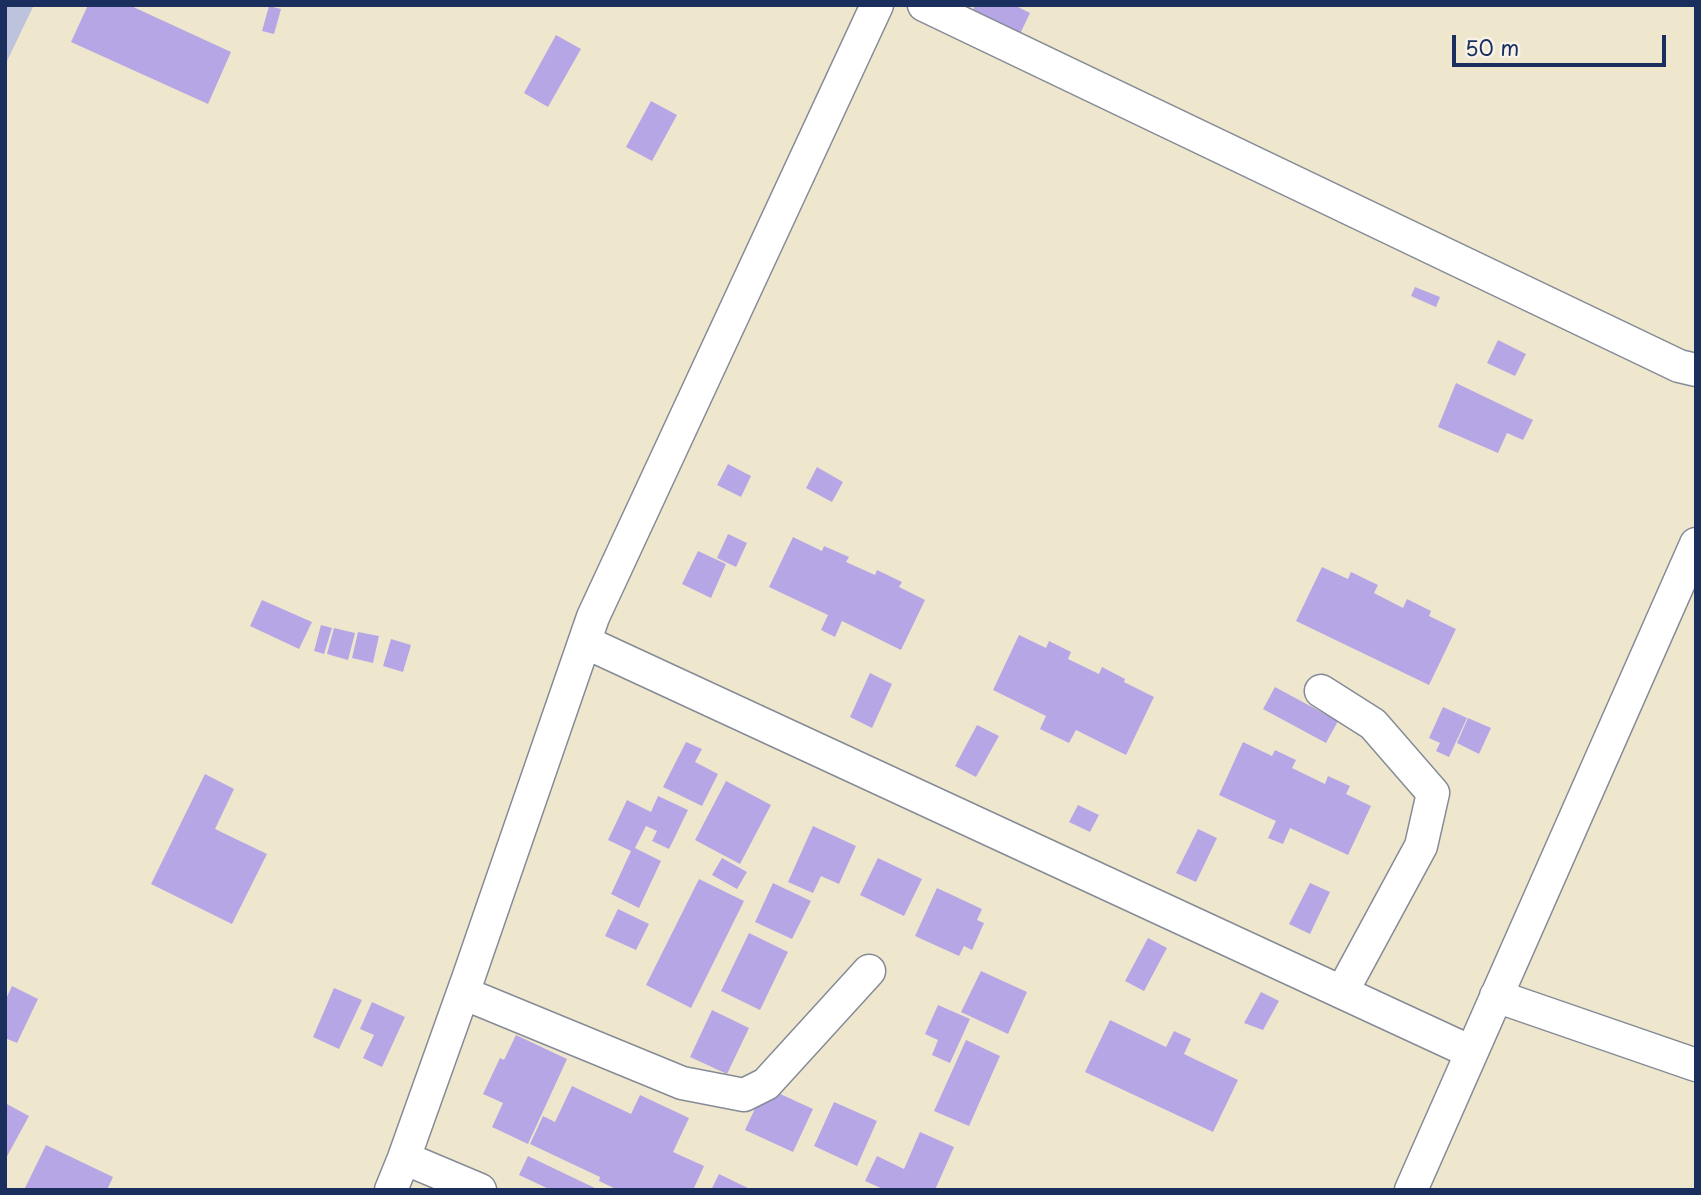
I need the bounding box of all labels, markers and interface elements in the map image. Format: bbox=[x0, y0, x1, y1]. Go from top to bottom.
scale bar bbox=[1456, 21, 1670, 65]
text: 50 m bbox=[1465, 31, 1519, 63]

